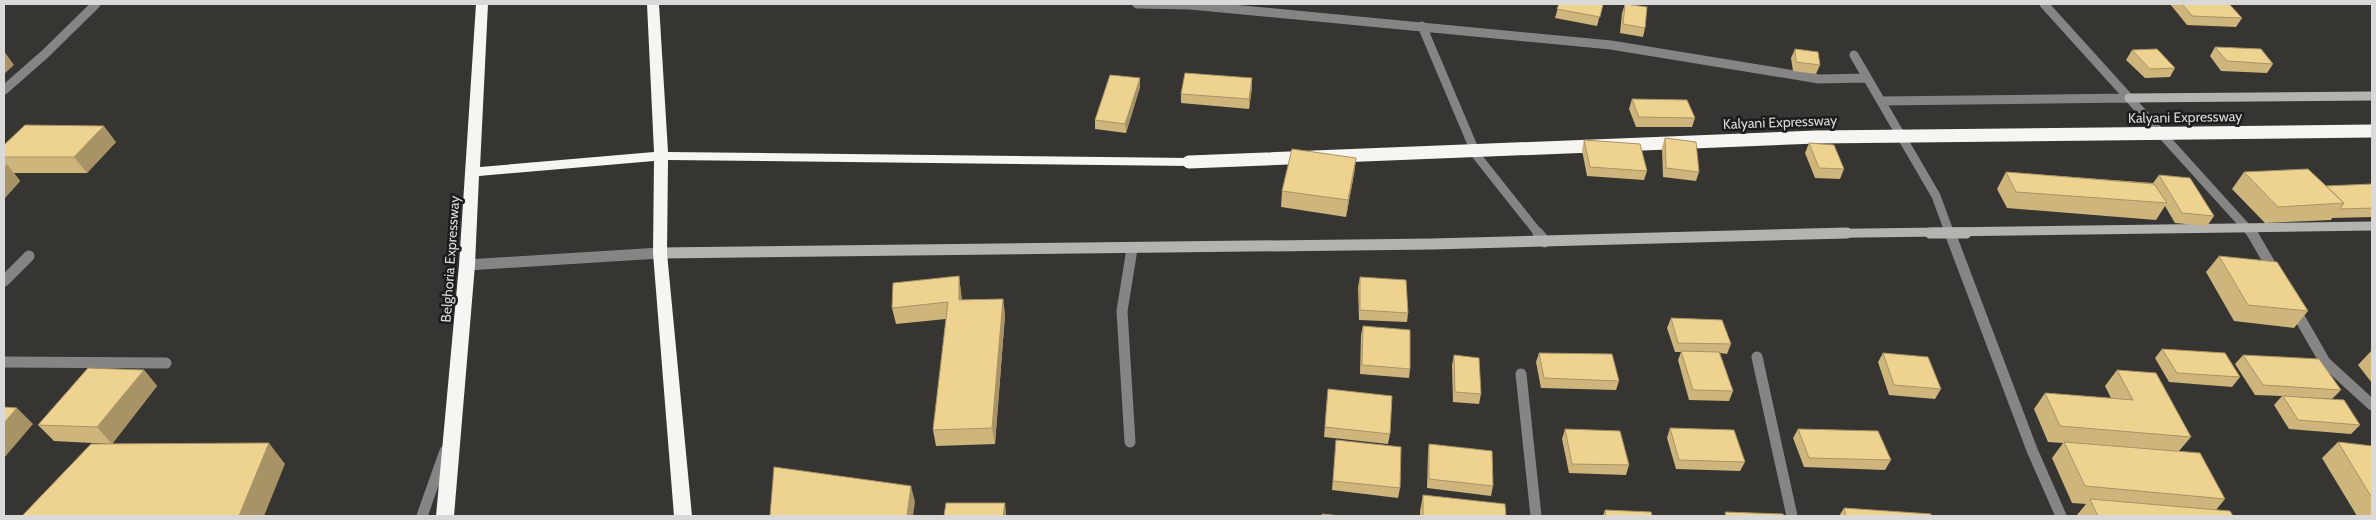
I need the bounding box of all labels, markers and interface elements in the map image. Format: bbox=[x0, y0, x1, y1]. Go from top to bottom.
street label: Kalyani Expressway bbox=[2128, 107, 2242, 127]
street label: Kalyani Expressway bbox=[1723, 111, 1837, 133]
street label: Belghoria Expressway bbox=[437, 195, 463, 323]

